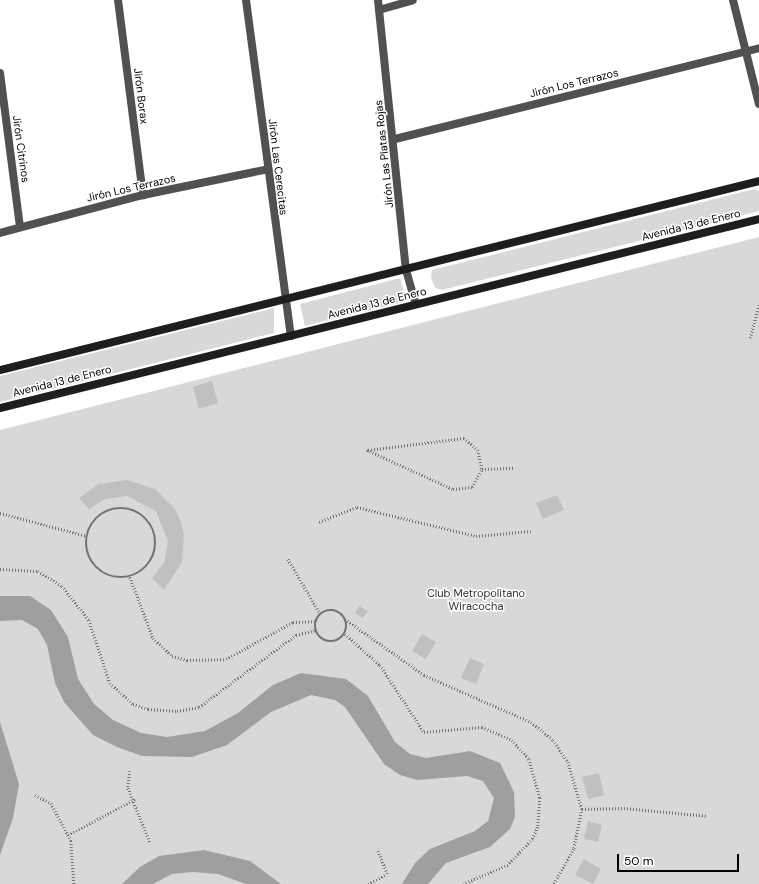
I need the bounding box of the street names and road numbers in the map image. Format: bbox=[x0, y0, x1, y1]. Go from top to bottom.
street label: Jirón Los Terrazos bbox=[528, 66, 620, 100]
street label: Jirón Borax bbox=[131, 67, 151, 125]
street label: Jirón Las Platas Rojas bbox=[372, 99, 396, 209]
street label: Jirón Citrinos bbox=[10, 115, 32, 183]
street label: Jirón Las Cerecitas bbox=[266, 118, 290, 216]
street label: Jirón Los Terrazos bbox=[85, 171, 177, 205]
street label: Avenida 13 de Enero bbox=[640, 206, 742, 244]
street label: Avenida 13 de Enero bbox=[326, 284, 428, 322]
street label: Avenida 13 de Enero bbox=[11, 362, 113, 400]

